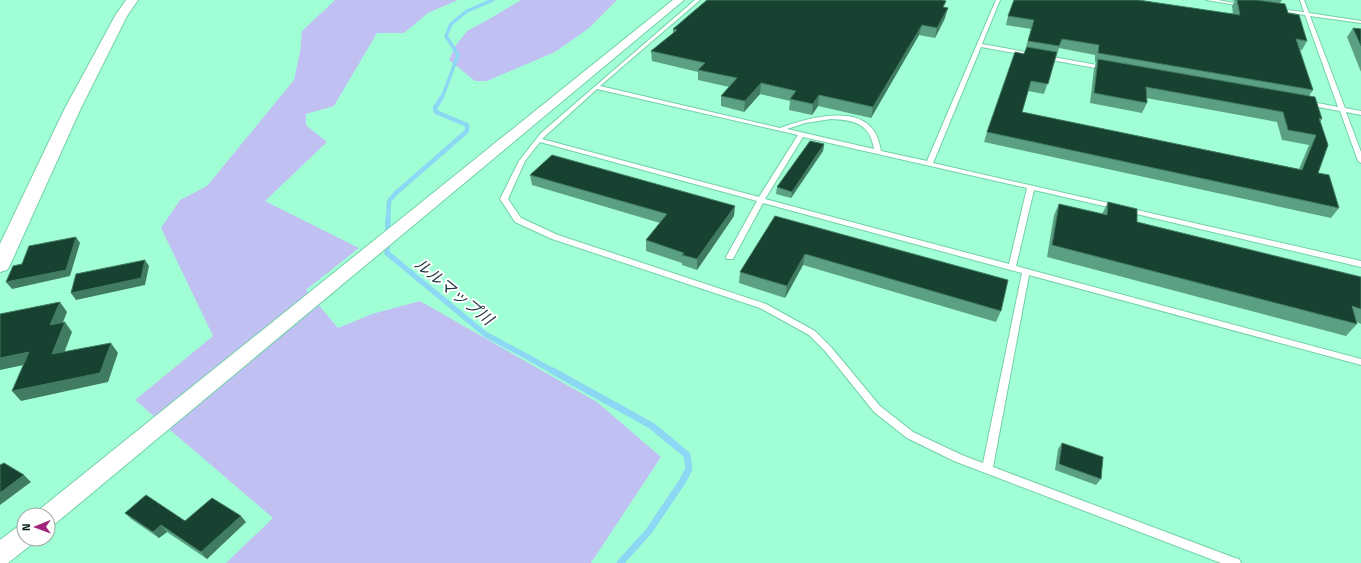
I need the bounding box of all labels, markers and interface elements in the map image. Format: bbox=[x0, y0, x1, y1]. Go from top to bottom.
water label: ルルマップ川 bbox=[409, 251, 500, 332]
north arrow bbox=[16, 507, 56, 547]
text: N bbox=[18, 523, 34, 531]

